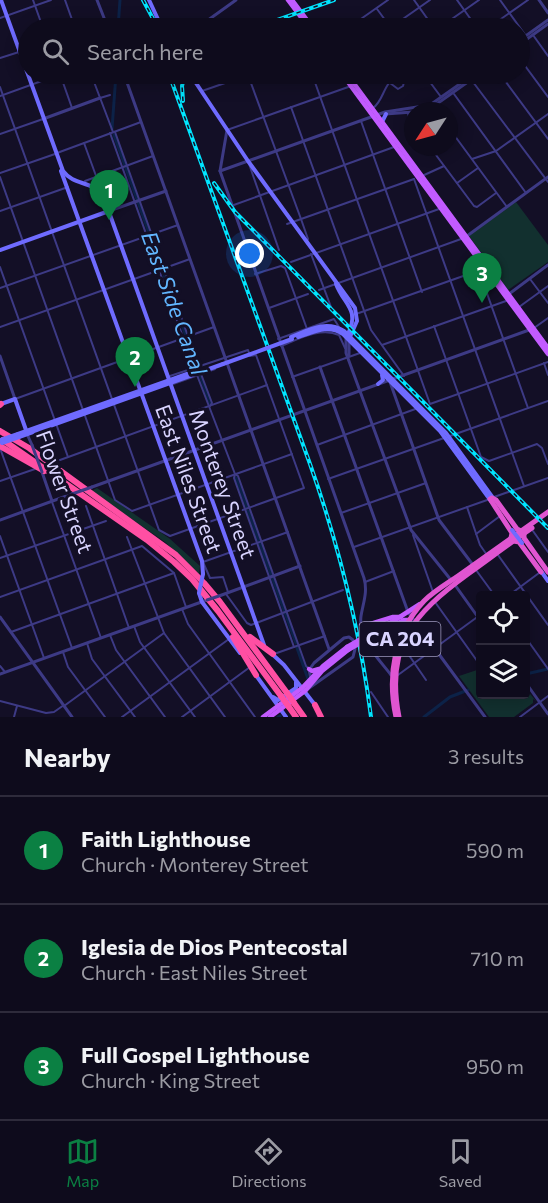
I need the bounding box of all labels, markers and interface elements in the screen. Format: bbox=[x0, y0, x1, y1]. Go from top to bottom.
search box bbox=[18, 18, 530, 84]
icon: search bbox=[39, 35, 72, 68]
text: Search here bbox=[87, 38, 203, 65]
north arrow bbox=[404, 102, 458, 156]
pin: 1 bbox=[90, 170, 128, 220]
water label: East Side Canal bbox=[136, 227, 213, 379]
your location bbox=[235, 239, 264, 268]
pin: 3 bbox=[462, 254, 502, 303]
pin: 2 bbox=[116, 338, 154, 387]
street label: East Niles Street bbox=[151, 401, 228, 556]
street label: Monterey Street bbox=[185, 405, 262, 562]
street label: Flower Street bbox=[32, 427, 99, 556]
map controls bbox=[476, 591, 530, 699]
button: locate bbox=[476, 591, 530, 645]
road number: CA 204 bbox=[360, 622, 440, 656]
button: layers bbox=[476, 645, 530, 699]
text: Nearby bbox=[24, 741, 111, 772]
text: 3 results bbox=[448, 744, 524, 768]
text: Faith Lighthouse bbox=[81, 825, 250, 852]
text: 1 bbox=[39, 838, 48, 862]
text: 590 m bbox=[466, 838, 524, 862]
text: Church · Monterey Street bbox=[81, 852, 308, 876]
text: Iglesia de Dios Pentecostal bbox=[81, 933, 348, 960]
text: 2 bbox=[38, 946, 49, 970]
text: 710 m bbox=[471, 946, 524, 970]
text: Church · East Niles Street bbox=[81, 960, 307, 984]
text: Full Gospel Lighthouse bbox=[81, 1041, 310, 1068]
text: 3 bbox=[38, 1054, 49, 1078]
text: 950 m bbox=[466, 1054, 524, 1078]
text: Church · King Street bbox=[81, 1068, 260, 1092]
tab: Map bbox=[66, 1135, 99, 1190]
tab: Directions bbox=[231, 1135, 306, 1190]
tab: Saved bbox=[439, 1135, 482, 1190]

